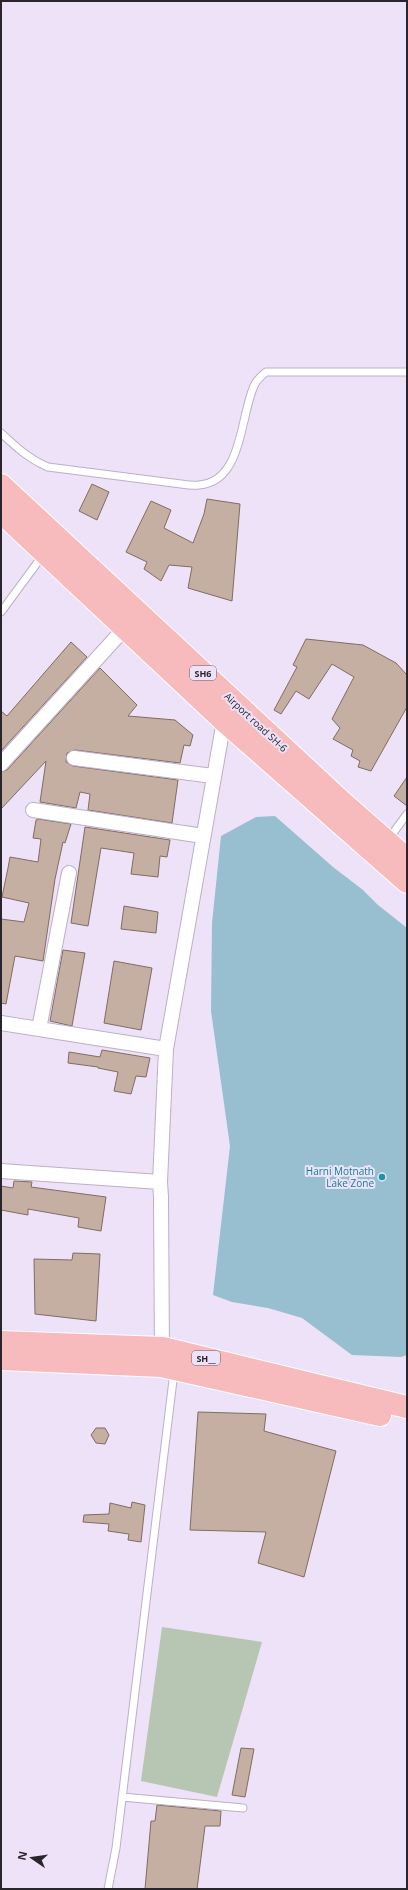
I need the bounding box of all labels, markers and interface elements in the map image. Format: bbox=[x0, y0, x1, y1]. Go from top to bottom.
road number: SH6 bbox=[190, 666, 216, 680]
street label: Airport road SH-6 bbox=[221, 689, 291, 755]
place label: Harni Motnath Lake Zone bbox=[306, 1164, 374, 1190]
marker: Harni Motnath Lake Zone bbox=[377, 1172, 387, 1182]
road number: SH__ bbox=[192, 1351, 220, 1365]
north arrow bbox=[12, 1838, 52, 1878]
text: N bbox=[13, 1850, 30, 1862]

